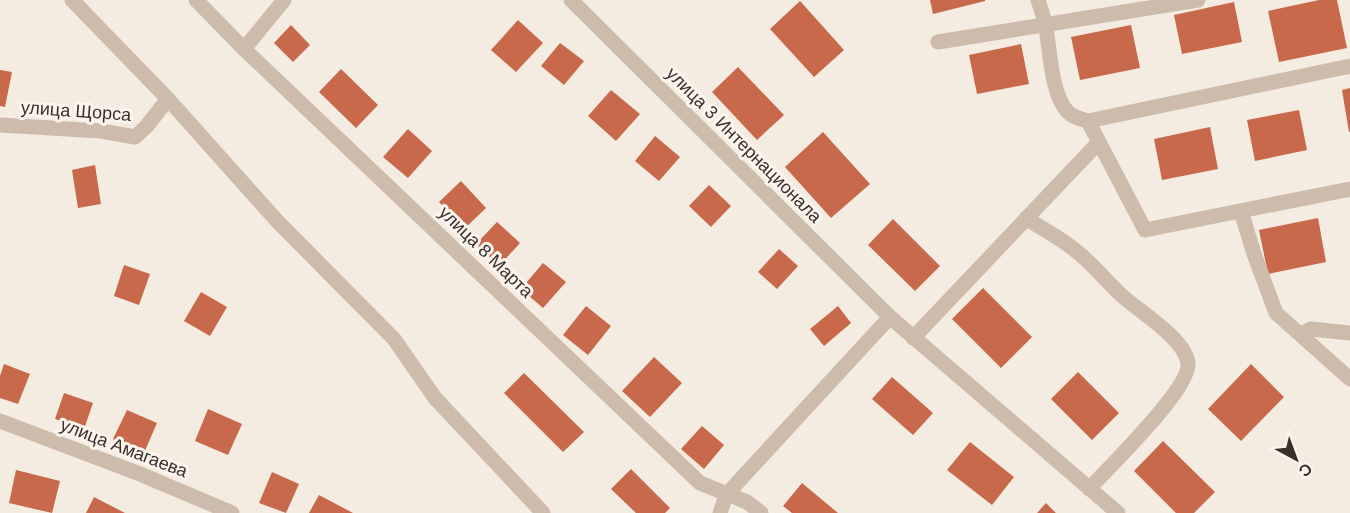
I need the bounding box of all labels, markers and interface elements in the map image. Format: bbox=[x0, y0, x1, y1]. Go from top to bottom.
street label: улица 3 Интернационала bbox=[662, 63, 826, 227]
street label: улица Щорса bbox=[20, 97, 133, 125]
street label: улица 8 Марта bbox=[435, 202, 538, 302]
street label: улица Амагаева bbox=[58, 415, 191, 482]
north arrow bbox=[1266, 429, 1326, 489]
text: С bbox=[1295, 460, 1315, 480]

